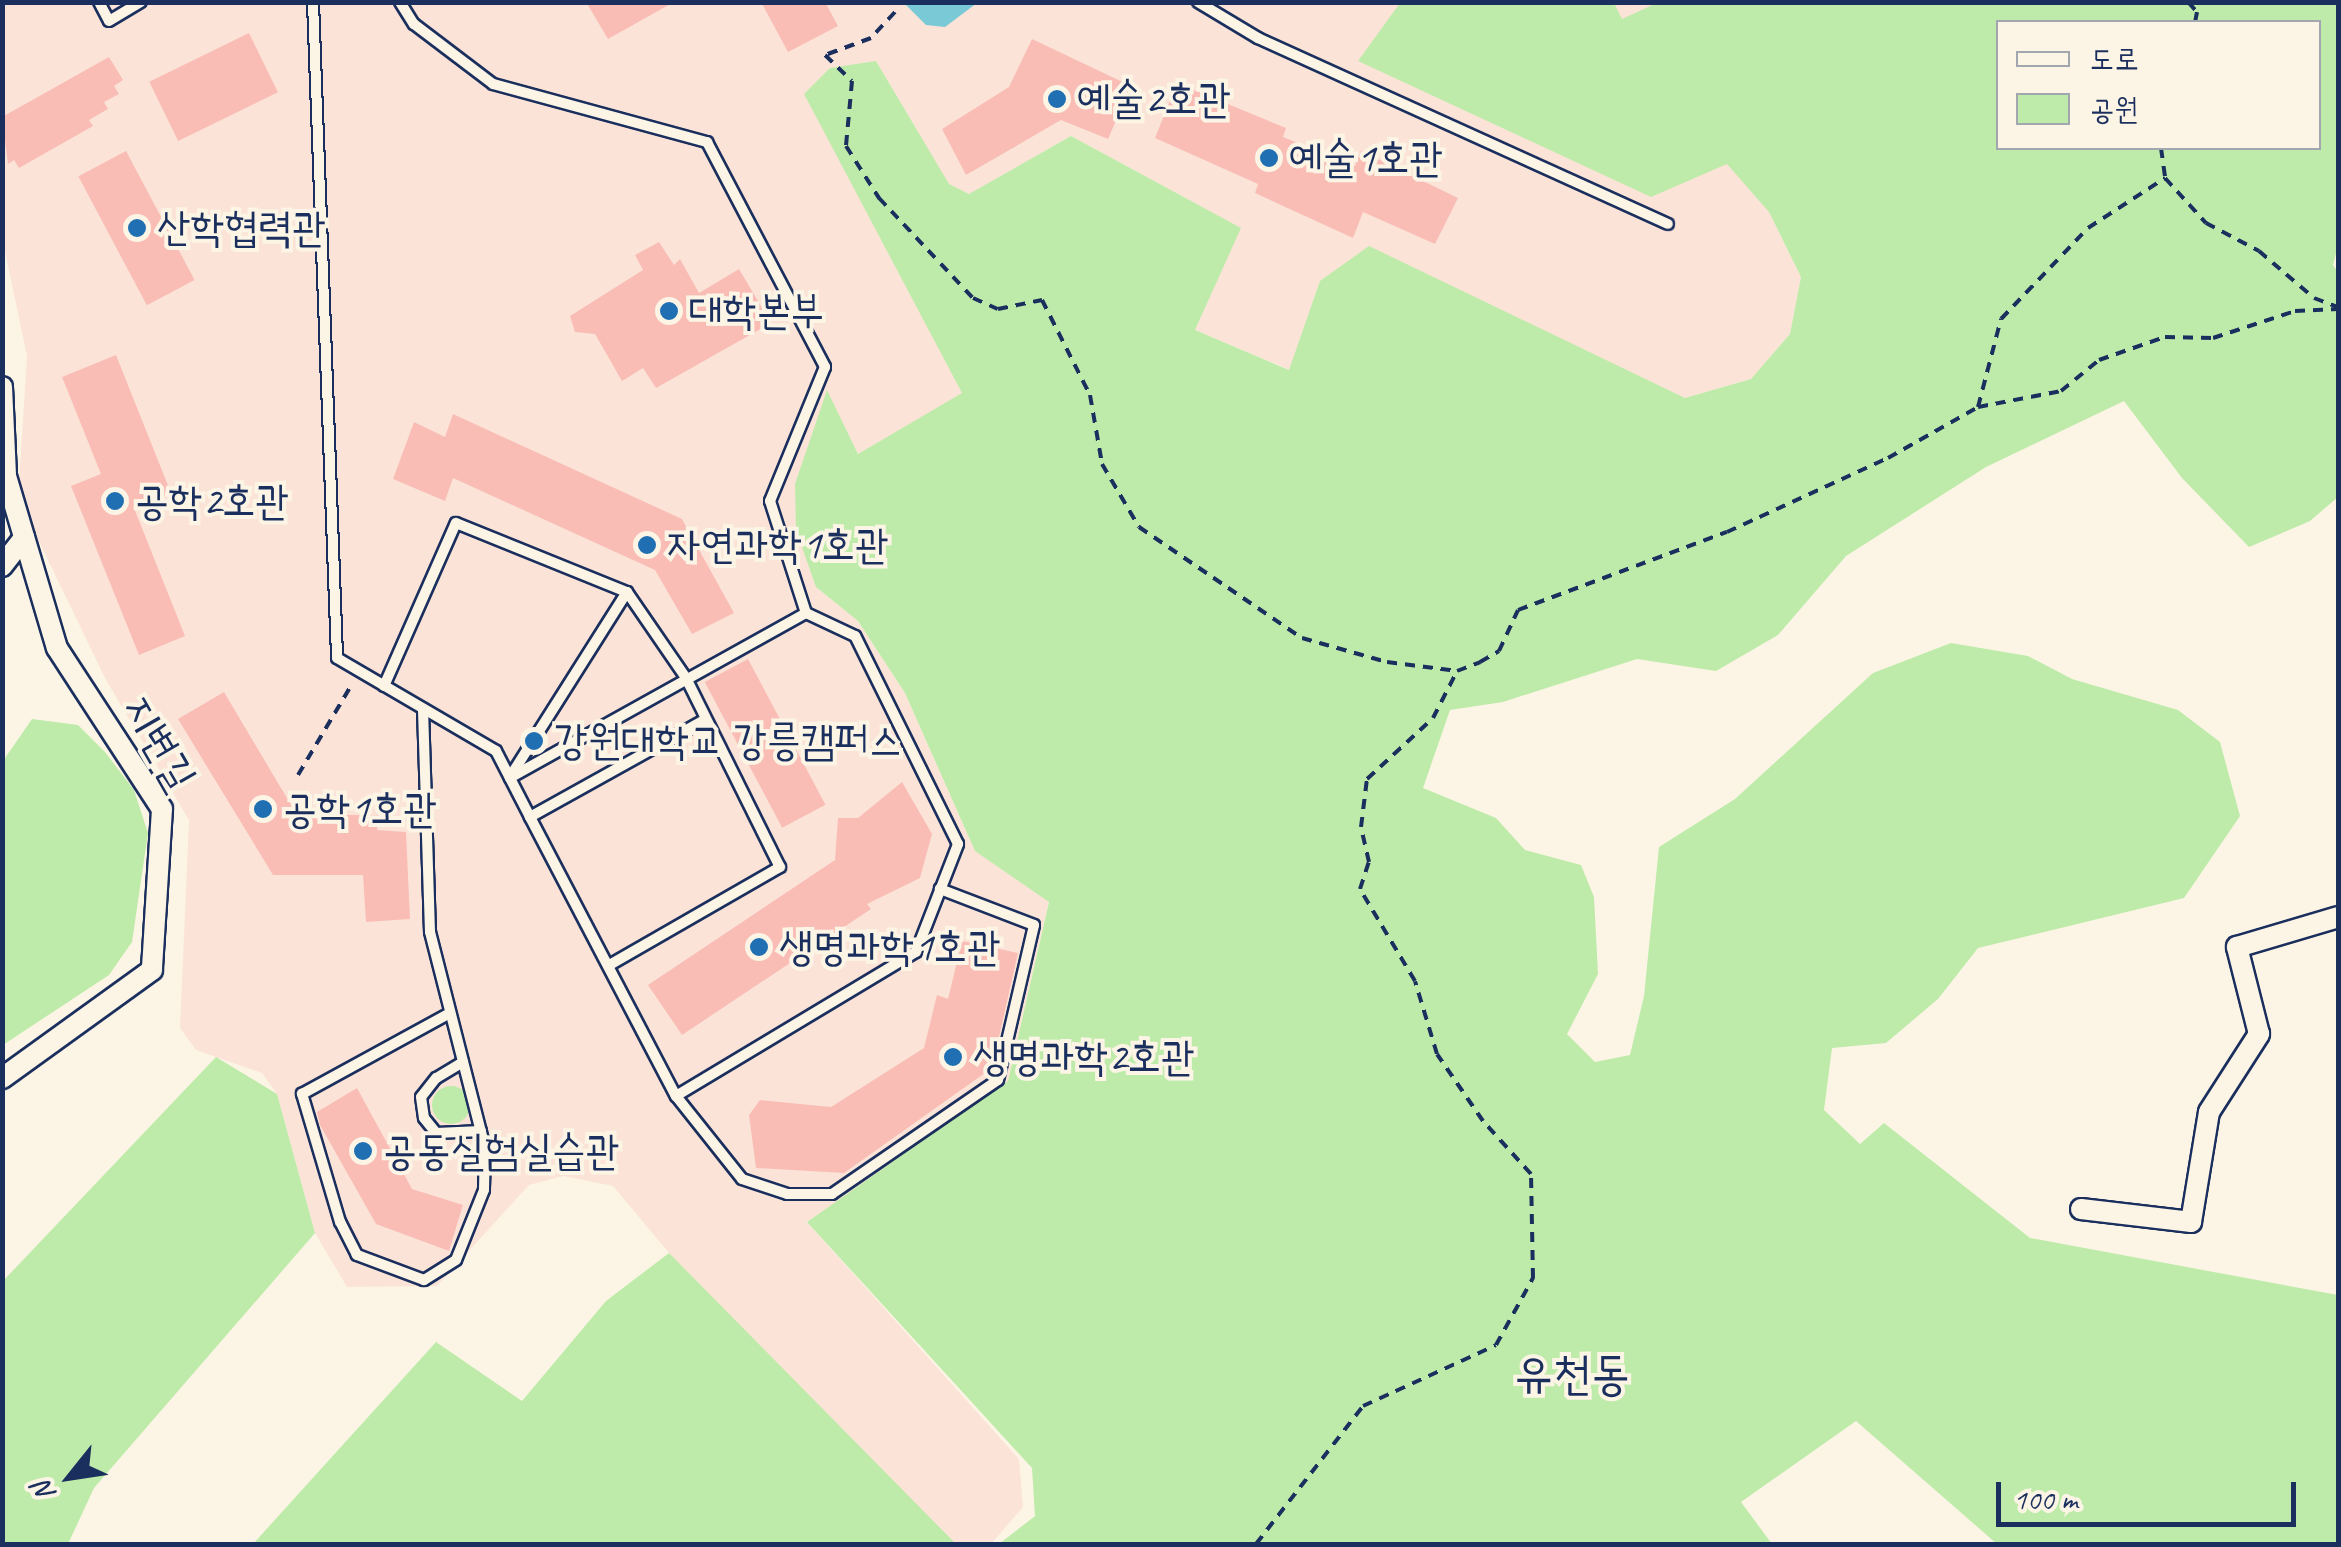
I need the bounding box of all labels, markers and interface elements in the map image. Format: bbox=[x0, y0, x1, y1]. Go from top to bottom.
legend bbox=[1996, 20, 2321, 150]
text: 도로 bbox=[2090, 40, 2138, 78]
place label: 예술2호관 bbox=[1077, 74, 1231, 124]
marker: 예술2호관 bbox=[1046, 88, 1068, 110]
text: 공원 bbox=[2090, 90, 2138, 128]
place label: 예술1호관 bbox=[1289, 133, 1443, 183]
marker: 예술1호관 bbox=[1258, 147, 1280, 169]
place label: 산학협력관 bbox=[157, 203, 326, 253]
marker: 산학협력관 bbox=[126, 217, 148, 239]
place label: 대학본부 bbox=[689, 286, 824, 336]
marker: 대학본부 bbox=[658, 300, 680, 322]
place label: 공학2호관 bbox=[135, 476, 289, 526]
marker: 공학2호관 bbox=[104, 490, 126, 512]
place label: 자연과학1호관 bbox=[667, 520, 889, 570]
marker: 자연과학1호관 bbox=[636, 534, 658, 556]
street label: 지변길 bbox=[112, 686, 206, 800]
place label: 강원대학교 강릉캠퍼스 bbox=[554, 716, 902, 766]
marker: 강원대학교 강릉캠퍼스 bbox=[523, 730, 545, 752]
place label: 공학1호관 bbox=[283, 784, 437, 834]
marker: 공학1호관 bbox=[252, 798, 274, 820]
place label: 생명과학1호관 bbox=[779, 922, 1001, 972]
marker: 생명과학1호관 bbox=[748, 936, 770, 958]
place label: 생명과학2호관 bbox=[973, 1032, 1195, 1082]
marker: 생명과학2호관 bbox=[942, 1046, 964, 1068]
place label: 공동실험실습관 bbox=[383, 1126, 620, 1176]
marker: 공동실험실습관 bbox=[352, 1140, 374, 1162]
district label: 유천동 bbox=[1514, 1345, 1630, 1403]
north arrow bbox=[20, 1427, 120, 1527]
scale bar bbox=[2001, 1462, 2301, 1524]
text: N bbox=[24, 1476, 63, 1509]
text: 100 m bbox=[2013, 1480, 2078, 1518]

